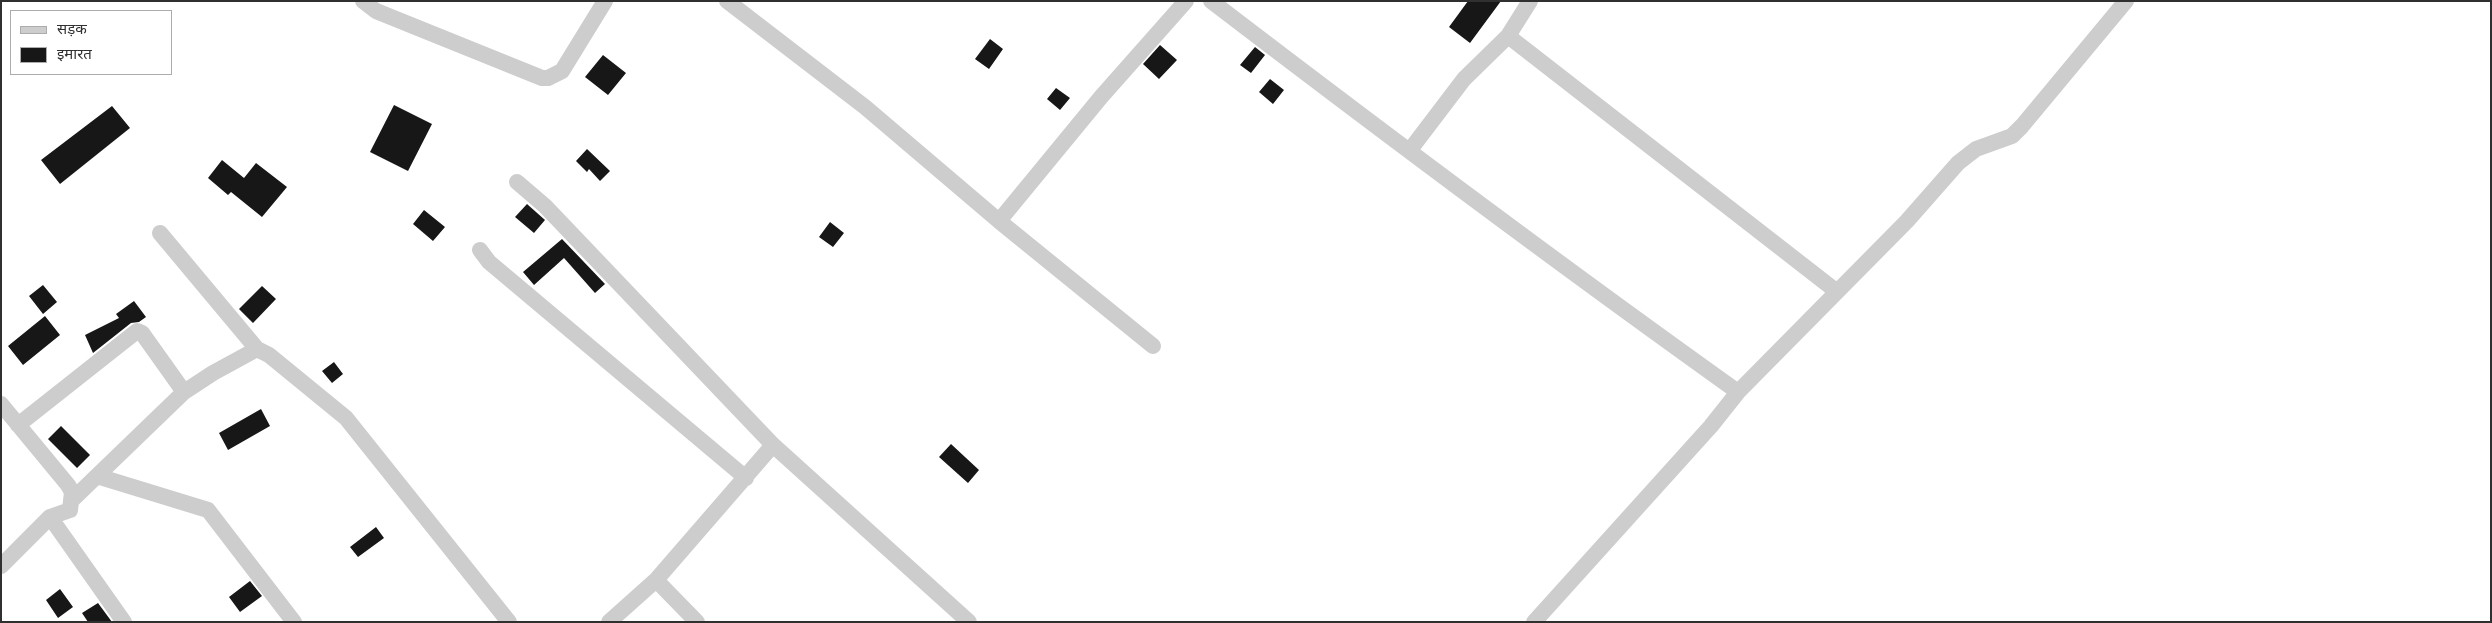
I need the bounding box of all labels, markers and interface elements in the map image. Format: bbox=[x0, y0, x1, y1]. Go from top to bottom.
legend bbox=[10, 10, 172, 75]
text: सड़क bbox=[57, 19, 87, 37]
text: इमारत bbox=[57, 44, 92, 62]

